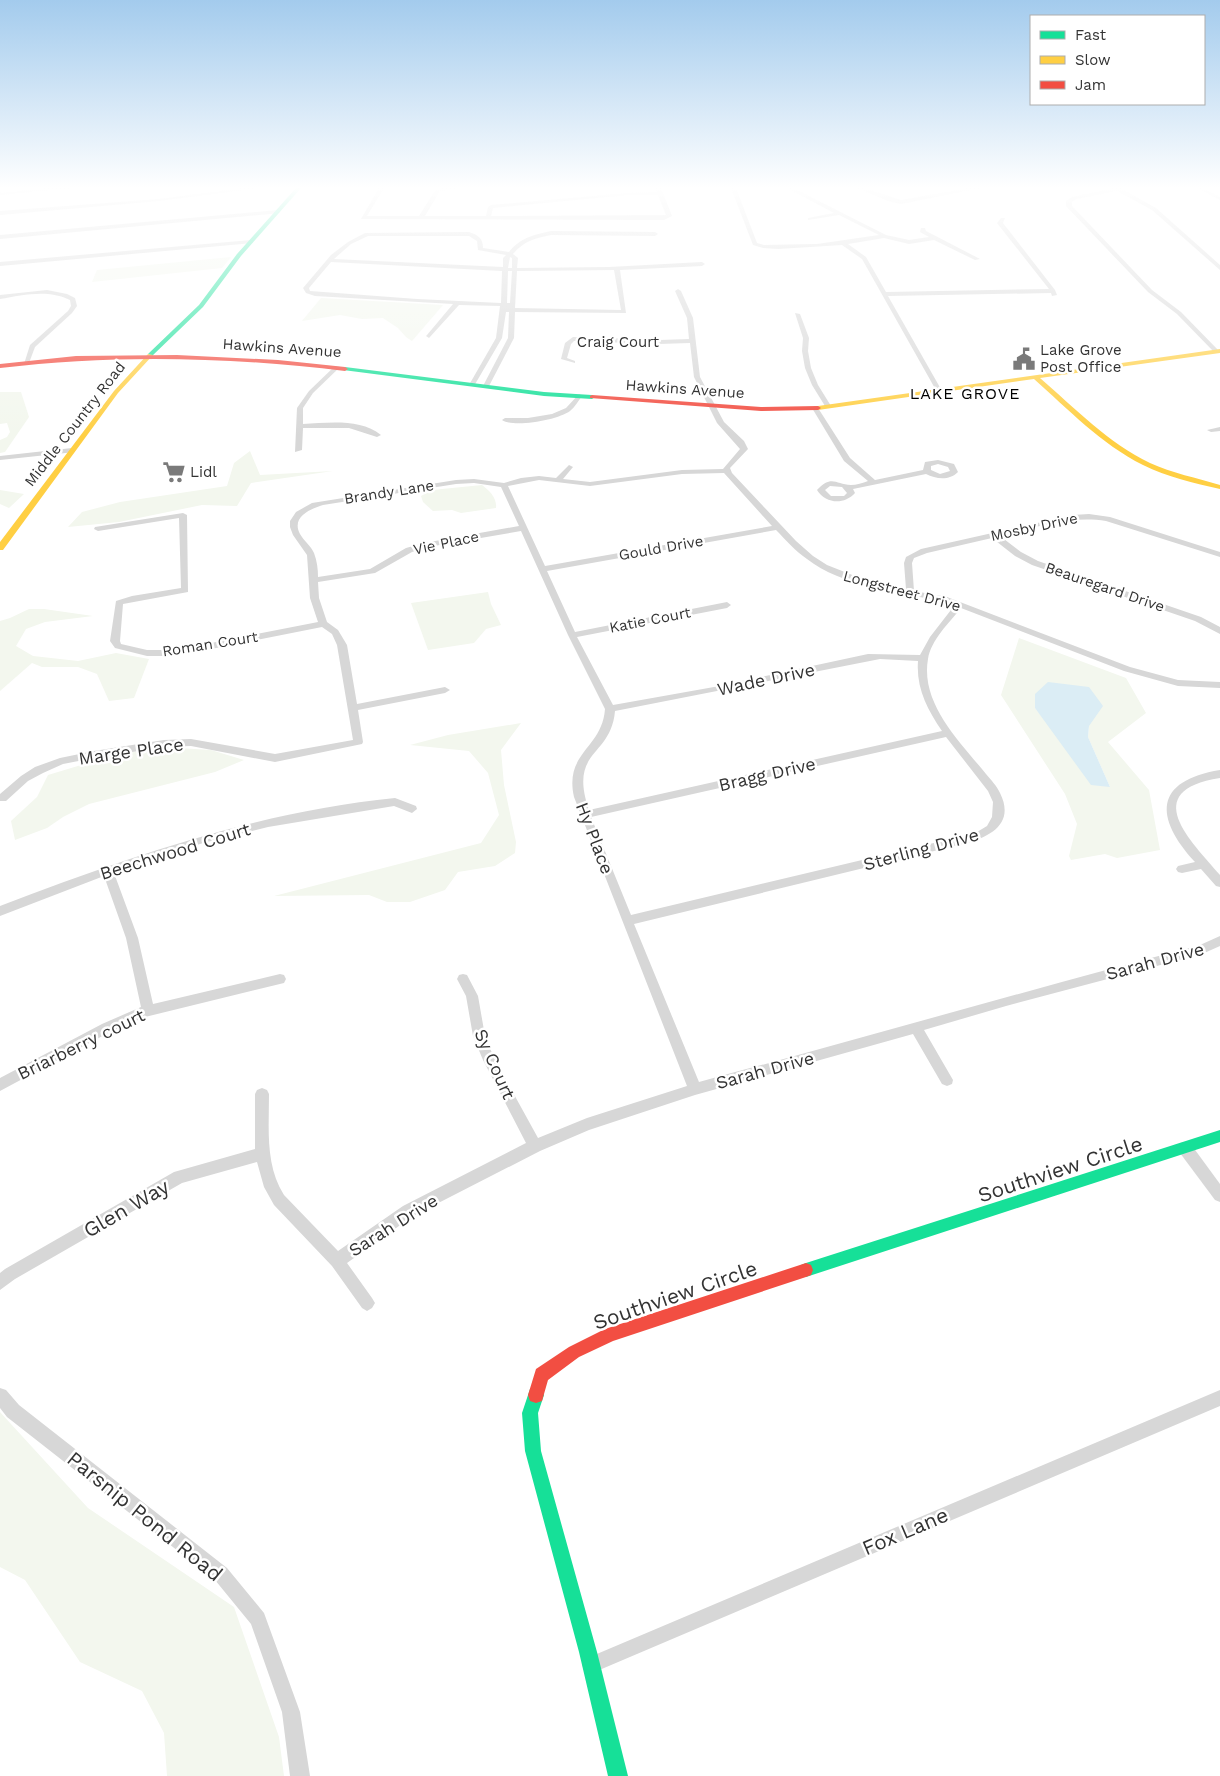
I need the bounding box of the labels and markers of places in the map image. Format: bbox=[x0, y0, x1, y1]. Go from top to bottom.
place label: Lake Grove Post Office bbox=[1040, 341, 1122, 376]
public building icon: Lake Grove Post Office bbox=[1011, 346, 1037, 372]
supermarket icon: Lidl bbox=[161, 459, 187, 485]
place label: Lidl bbox=[190, 463, 217, 481]

